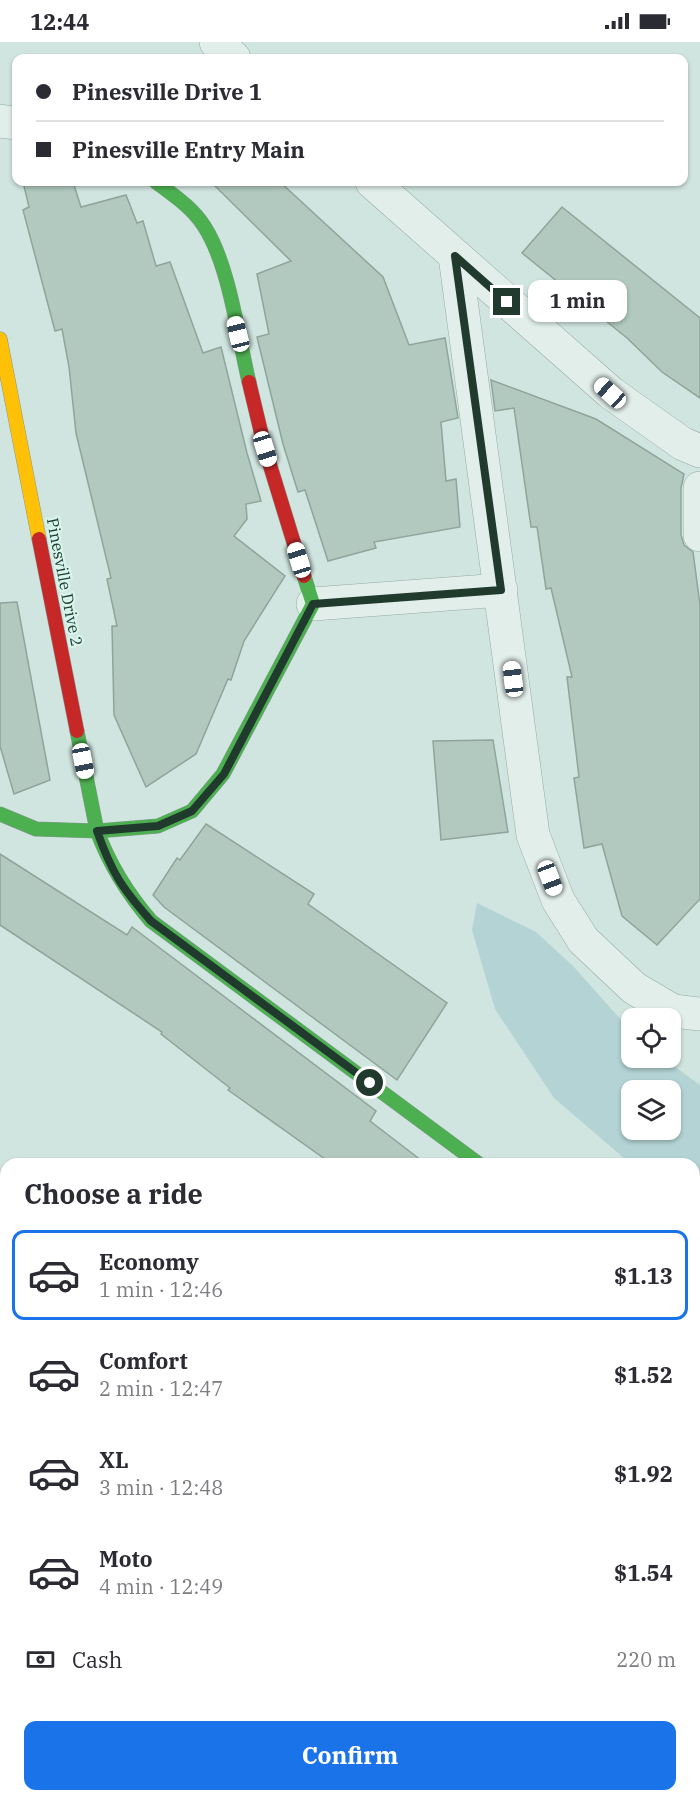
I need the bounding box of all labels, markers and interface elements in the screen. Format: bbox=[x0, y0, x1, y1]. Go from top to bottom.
text: 12:44 bbox=[30, 7, 89, 36]
text: Pinesville Drive 1 bbox=[72, 77, 262, 106]
text: Pinesville Entry Main bbox=[72, 135, 305, 164]
callout: 1 min bbox=[528, 281, 627, 323]
text: 1 min bbox=[550, 287, 606, 314]
route end bbox=[493, 288, 520, 315]
car bbox=[225, 314, 251, 354]
car bbox=[591, 374, 629, 412]
car bbox=[251, 429, 279, 469]
street label: Pinesville Drive 2 bbox=[43, 516, 87, 648]
car bbox=[285, 540, 313, 580]
car bbox=[502, 660, 524, 698]
car bbox=[71, 742, 95, 780]
car bbox=[535, 858, 565, 898]
map controls bbox=[621, 1008, 681, 1140]
button: locate bbox=[621, 1008, 681, 1068]
route start bbox=[356, 1069, 383, 1096]
button: layers bbox=[621, 1080, 681, 1140]
text: Choose a ride bbox=[24, 1176, 203, 1211]
text: Economy bbox=[99, 1247, 199, 1276]
icon: car bbox=[27, 1248, 81, 1302]
text: $1.13 bbox=[614, 1261, 673, 1290]
text: 1 min · 12:46 bbox=[99, 1276, 223, 1303]
text: Comfort bbox=[99, 1346, 188, 1375]
icon: car bbox=[27, 1347, 81, 1401]
text: $1.52 bbox=[614, 1360, 673, 1389]
text: 2 min · 12:47 bbox=[99, 1375, 223, 1402]
text: XL bbox=[99, 1445, 129, 1474]
icon: car bbox=[27, 1446, 81, 1500]
text: $1.92 bbox=[614, 1459, 673, 1488]
text: 3 min · 12:48 bbox=[99, 1474, 223, 1501]
text: Moto bbox=[99, 1544, 153, 1573]
icon: car bbox=[27, 1545, 81, 1599]
text: $1.54 bbox=[614, 1558, 673, 1587]
text: 4 min · 12:49 bbox=[99, 1573, 223, 1600]
icon: cash bbox=[24, 1643, 57, 1676]
text: Cash bbox=[72, 1645, 123, 1674]
text: 220 m bbox=[616, 1646, 676, 1673]
button: Confirm bbox=[24, 1721, 676, 1790]

